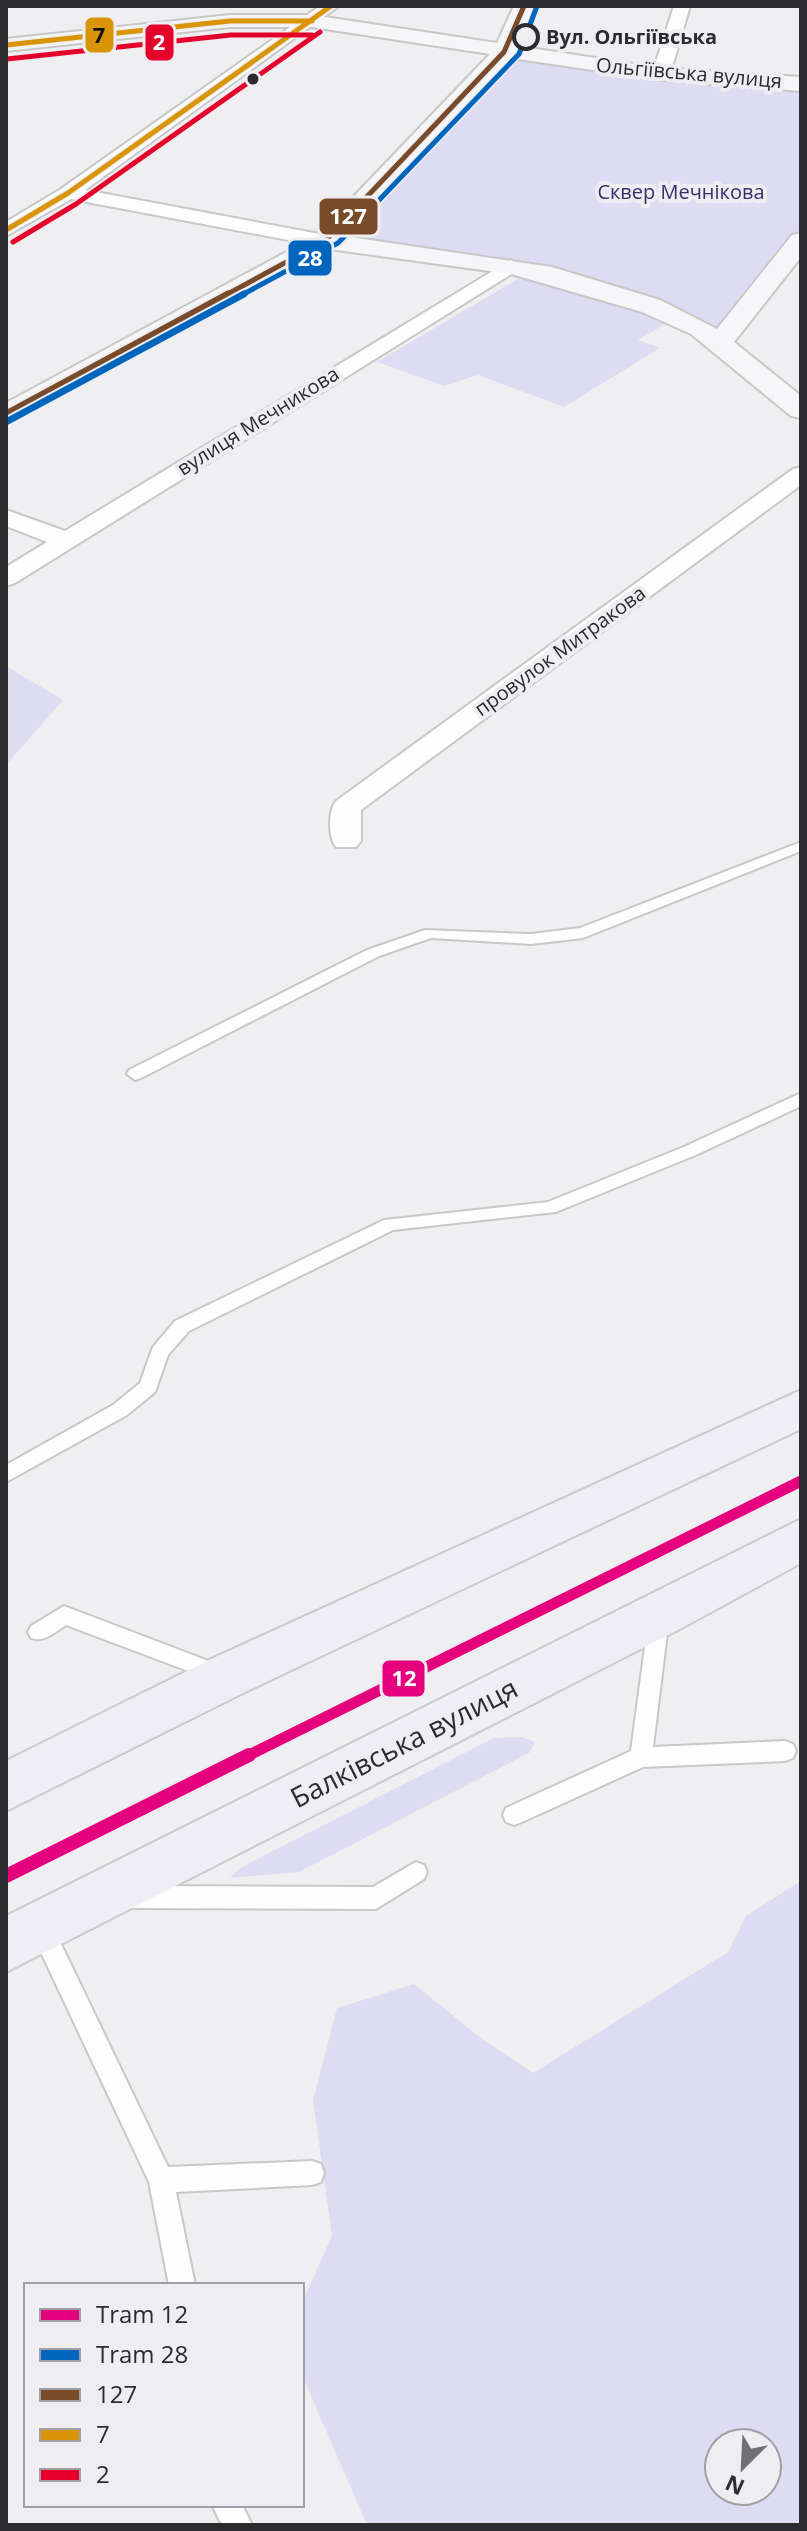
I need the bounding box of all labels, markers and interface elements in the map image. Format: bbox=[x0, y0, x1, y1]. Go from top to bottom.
line badge: 7 bbox=[84, 16, 115, 54]
text: 7 bbox=[93, 19, 105, 49]
line badge: 2 bbox=[144, 23, 175, 62]
place label: Вул. Ольгіївська bbox=[546, 23, 717, 50]
marker: Вул. Ольгіївська bbox=[513, 24, 539, 50]
text: 2 bbox=[153, 26, 165, 56]
street label: Ольгіївська вулиця bbox=[595, 51, 783, 94]
unlabelled marker bbox=[245, 71, 261, 87]
park label: Сквер Мечнікова bbox=[597, 178, 765, 205]
line badge: 127 bbox=[318, 197, 379, 236]
text: 127 bbox=[329, 200, 367, 230]
line badge: 28 bbox=[287, 239, 333, 277]
text: 28 bbox=[297, 242, 323, 272]
street label: вулиця Мечникова bbox=[172, 360, 344, 481]
street label: провулок Митракова bbox=[469, 579, 651, 722]
line badge: 12 bbox=[381, 1659, 426, 1698]
text: 12 bbox=[391, 1662, 417, 1692]
street label: Балківська вулиця bbox=[283, 1668, 524, 1816]
legend bbox=[24, 2283, 304, 2507]
text: Tram 12 bbox=[96, 2297, 188, 2330]
text: Tram 28 bbox=[96, 2337, 188, 2370]
text: 127 bbox=[96, 2377, 137, 2410]
text: 7 bbox=[96, 2417, 110, 2450]
north arrow bbox=[703, 2427, 783, 2507]
text: 2 bbox=[96, 2457, 110, 2490]
text: N bbox=[720, 2469, 749, 2504]

